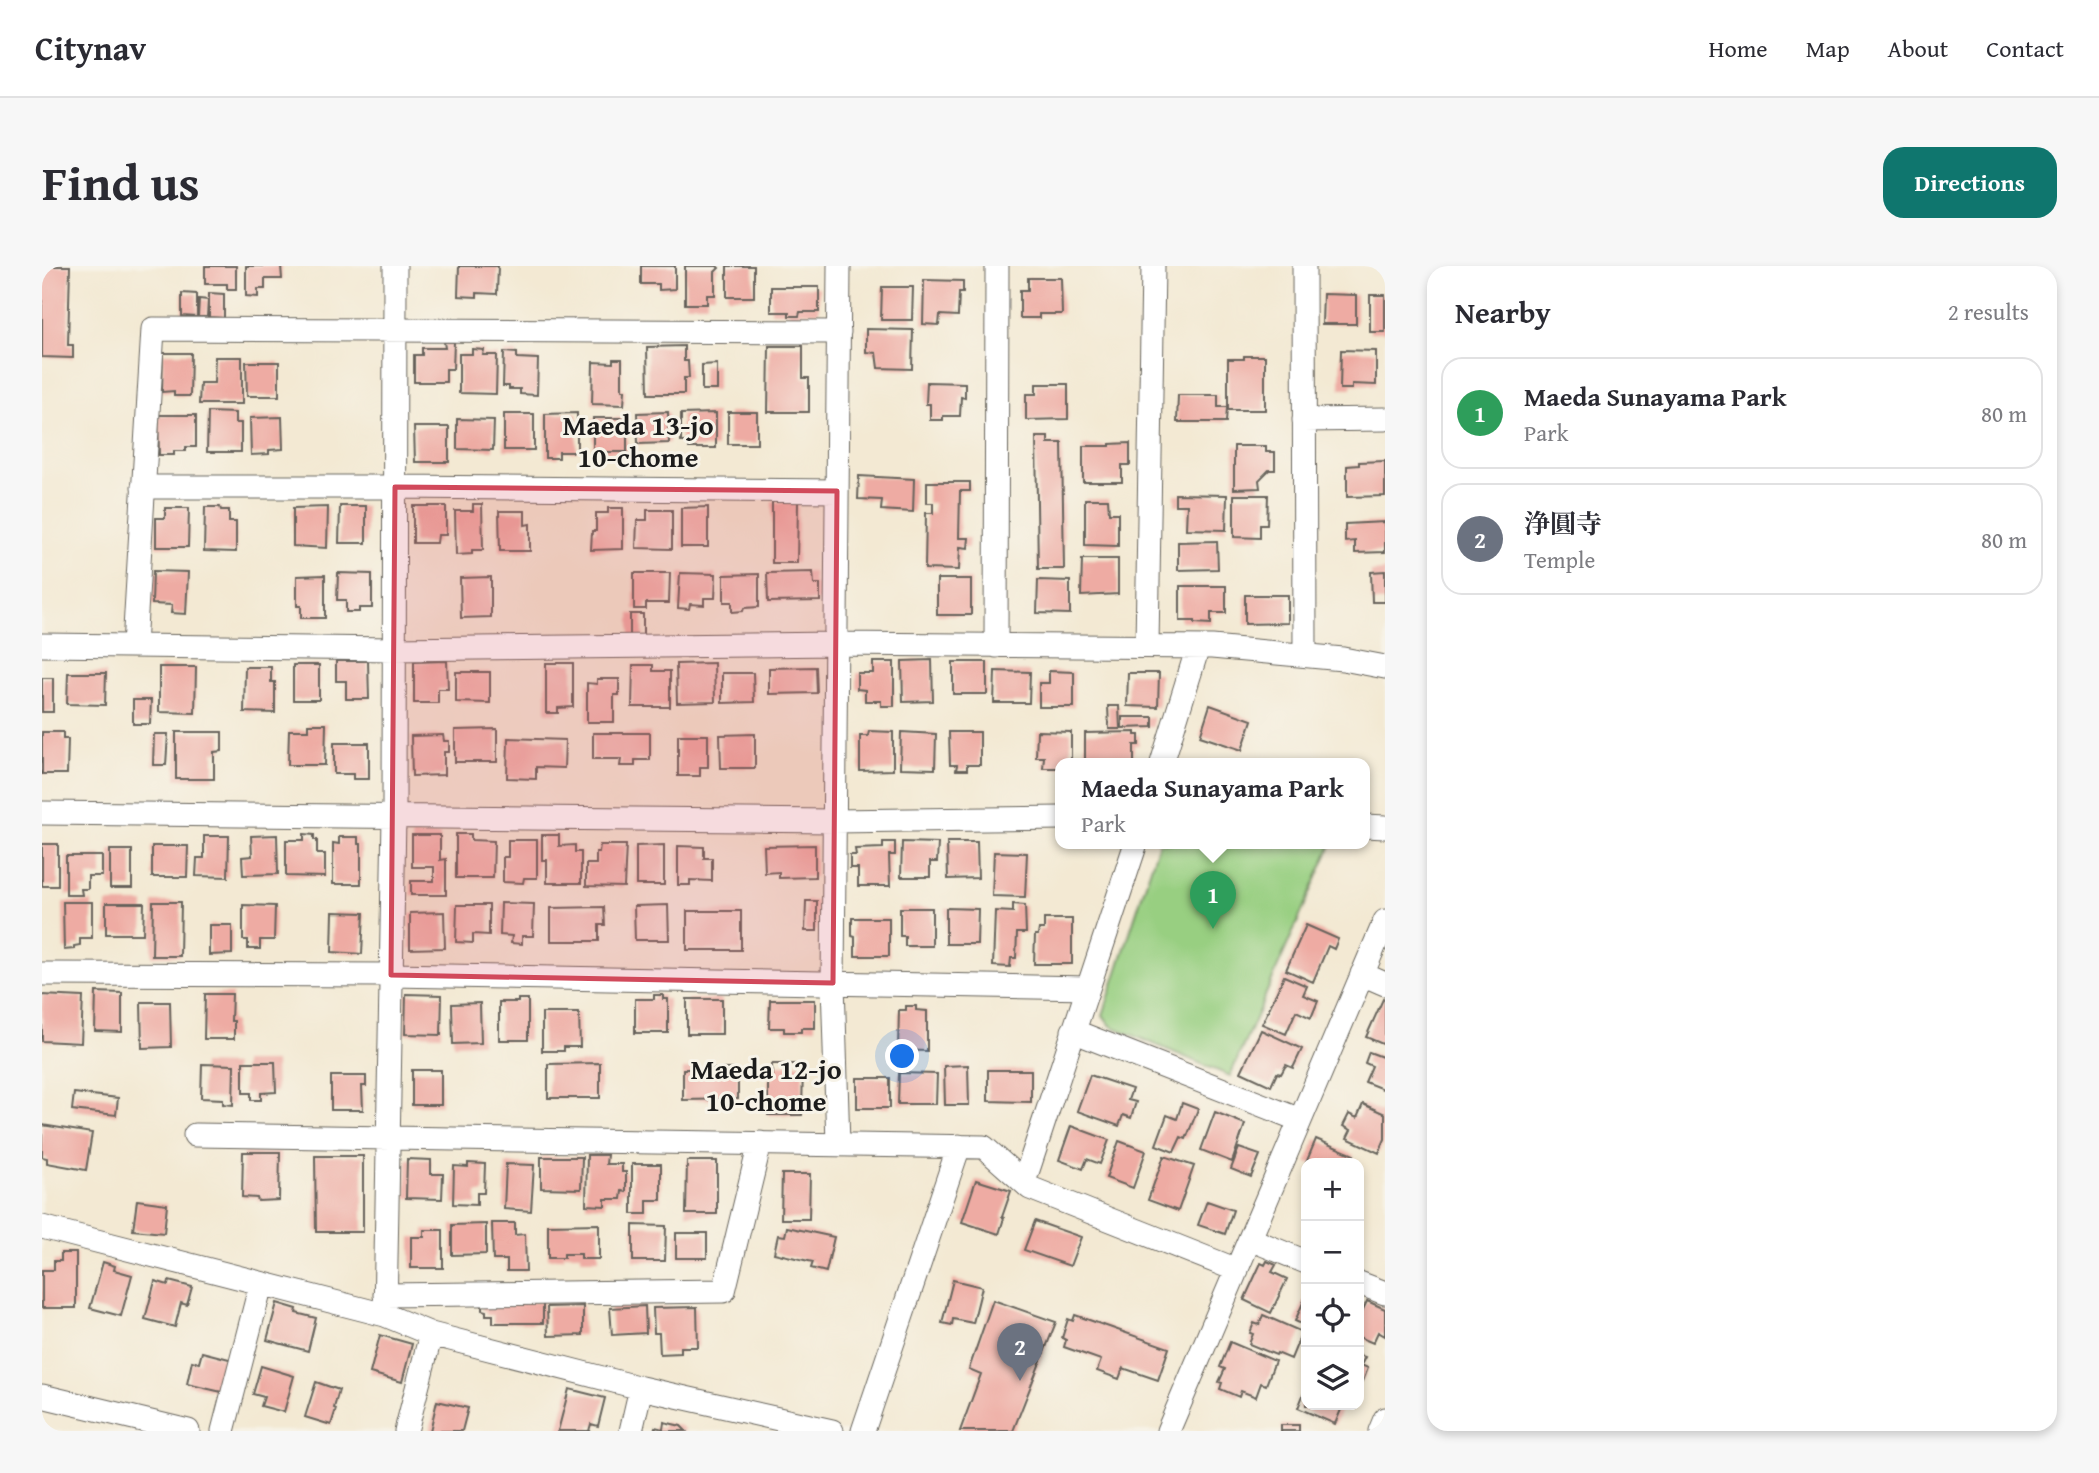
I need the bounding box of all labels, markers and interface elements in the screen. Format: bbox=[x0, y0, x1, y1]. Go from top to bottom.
text: Citynav bbox=[35, 24, 146, 72]
text: Home bbox=[1709, 31, 1768, 66]
text: Map bbox=[1806, 31, 1850, 66]
text: About bbox=[1888, 31, 1948, 66]
text: Contact bbox=[1986, 31, 2064, 66]
text: Find us bbox=[42, 146, 200, 218]
button: Directions bbox=[1883, 147, 2057, 218]
text: Nearby bbox=[1455, 290, 1551, 334]
text: 2 results bbox=[1948, 295, 2029, 328]
text: Maeda Sunayama Park bbox=[1524, 377, 1786, 416]
text: 1 bbox=[1474, 397, 1486, 430]
text: 80 m bbox=[1981, 397, 2027, 430]
district label: Maeda 13-jo 10-chome bbox=[562, 404, 714, 477]
text: Park bbox=[1524, 416, 1568, 449]
text: 浄圓寺 bbox=[1524, 504, 1602, 543]
text: 2 bbox=[1474, 523, 1486, 556]
text: 80 m bbox=[1981, 523, 2027, 556]
text: Temple bbox=[1524, 543, 1595, 576]
popup bbox=[1055, 758, 1370, 849]
text: Maeda Sunayama Park bbox=[1081, 768, 1344, 807]
text: Park bbox=[1081, 807, 1126, 840]
pin: 1 bbox=[1190, 871, 1236, 929]
your location bbox=[885, 1039, 919, 1073]
district label: Maeda 12-jo 10-chome bbox=[690, 1048, 842, 1121]
map controls bbox=[1301, 1158, 1364, 1410]
button: + bbox=[1301, 1158, 1364, 1221]
button: − bbox=[1301, 1221, 1364, 1284]
button: locate bbox=[1301, 1284, 1364, 1347]
pin: 2 bbox=[997, 1323, 1043, 1381]
button: layers bbox=[1301, 1347, 1364, 1410]

